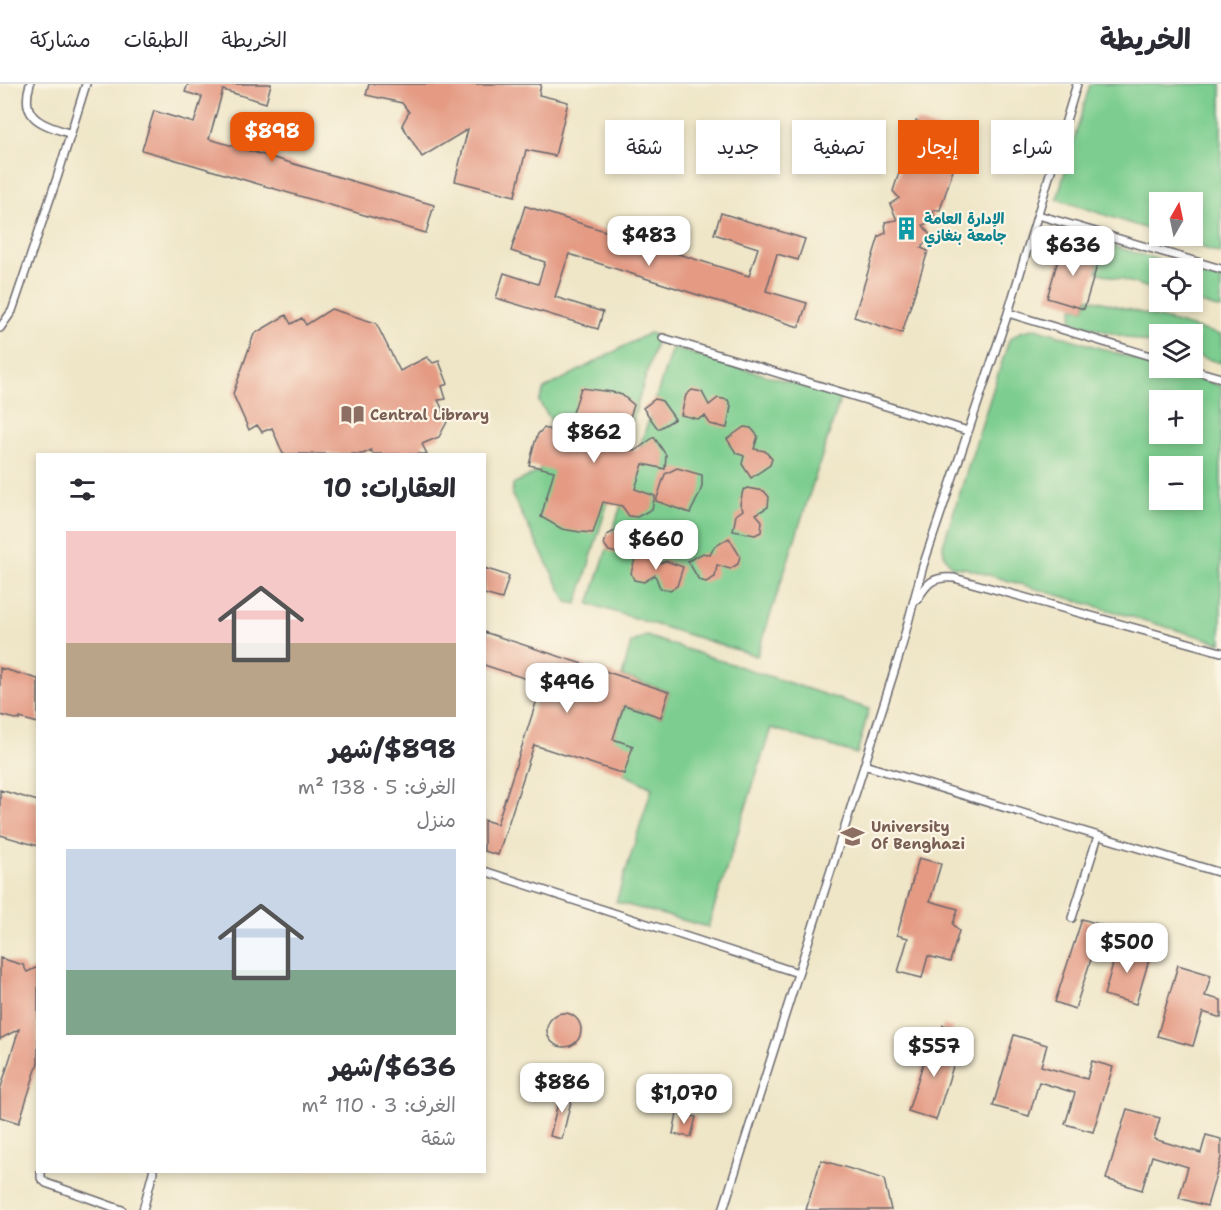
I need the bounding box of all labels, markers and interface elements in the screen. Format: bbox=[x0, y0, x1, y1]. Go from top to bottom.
text: الخريطة bbox=[1100, 20, 1191, 58]
text: مشاركة bbox=[30, 26, 91, 54]
text: الطبقات bbox=[124, 26, 189, 54]
text: الخريطة bbox=[222, 26, 287, 54]
pin: $898 bbox=[236, 112, 308, 163]
text: $898 bbox=[244, 118, 300, 144]
chip: شقة bbox=[605, 120, 684, 174]
chip: جديد bbox=[696, 120, 780, 174]
chip: تصفية bbox=[792, 120, 886, 174]
chip: إيجار bbox=[898, 120, 979, 174]
chip: شراء bbox=[991, 120, 1074, 174]
north arrow bbox=[1149, 192, 1203, 246]
map controls bbox=[1149, 192, 1203, 510]
place label: الإدارة العامة جامعة بنغازي bbox=[924, 209, 1007, 248]
building icon: الإدارة العامة جامعة بنغازي bbox=[893, 215, 919, 241]
pin: $483 bbox=[613, 216, 685, 267]
text: $483 bbox=[621, 222, 677, 248]
pin: $636 bbox=[1037, 226, 1109, 277]
text: $636 bbox=[1045, 232, 1101, 258]
button: locate bbox=[1149, 258, 1203, 312]
button: layers bbox=[1149, 324, 1203, 378]
button: + bbox=[1149, 390, 1203, 444]
library icon: Central Library bbox=[339, 402, 365, 428]
place label: Central Library bbox=[370, 405, 489, 425]
pin: $862 bbox=[558, 413, 630, 464]
text: $862 bbox=[566, 419, 622, 445]
button: − bbox=[1149, 456, 1203, 510]
text: العقارات: 10 bbox=[323, 470, 456, 505]
icon: filters bbox=[66, 473, 99, 506]
pin: $660 bbox=[620, 520, 692, 571]
text: $660 bbox=[628, 526, 684, 552]
icon: home bbox=[207, 570, 315, 678]
pin: $496 bbox=[531, 663, 603, 714]
text: $496 bbox=[540, 669, 594, 695]
text: $898/شهر bbox=[329, 731, 456, 766]
text: الغرف: 5 · 138 m² bbox=[298, 774, 456, 800]
text: منزل bbox=[417, 807, 456, 833]
place label: University Of Benghazi bbox=[871, 817, 965, 854]
school or university icon: University Of Benghazi bbox=[840, 823, 866, 849]
icon: home bbox=[207, 888, 315, 996]
pin: $500 bbox=[1091, 923, 1163, 974]
text: $500 bbox=[1100, 929, 1154, 955]
pin: $557 bbox=[898, 1027, 970, 1078]
text: $557 bbox=[908, 1033, 960, 1059]
text: $636/شهر bbox=[330, 1049, 456, 1084]
pin: $886 bbox=[526, 1063, 598, 1114]
text: $886 bbox=[534, 1069, 590, 1095]
pin: $1,070 bbox=[635, 1074, 733, 1125]
text: $1,070 bbox=[650, 1080, 718, 1106]
text: الغرف: 3 · 110 m² bbox=[301, 1092, 456, 1118]
text: شقة bbox=[421, 1125, 456, 1151]

